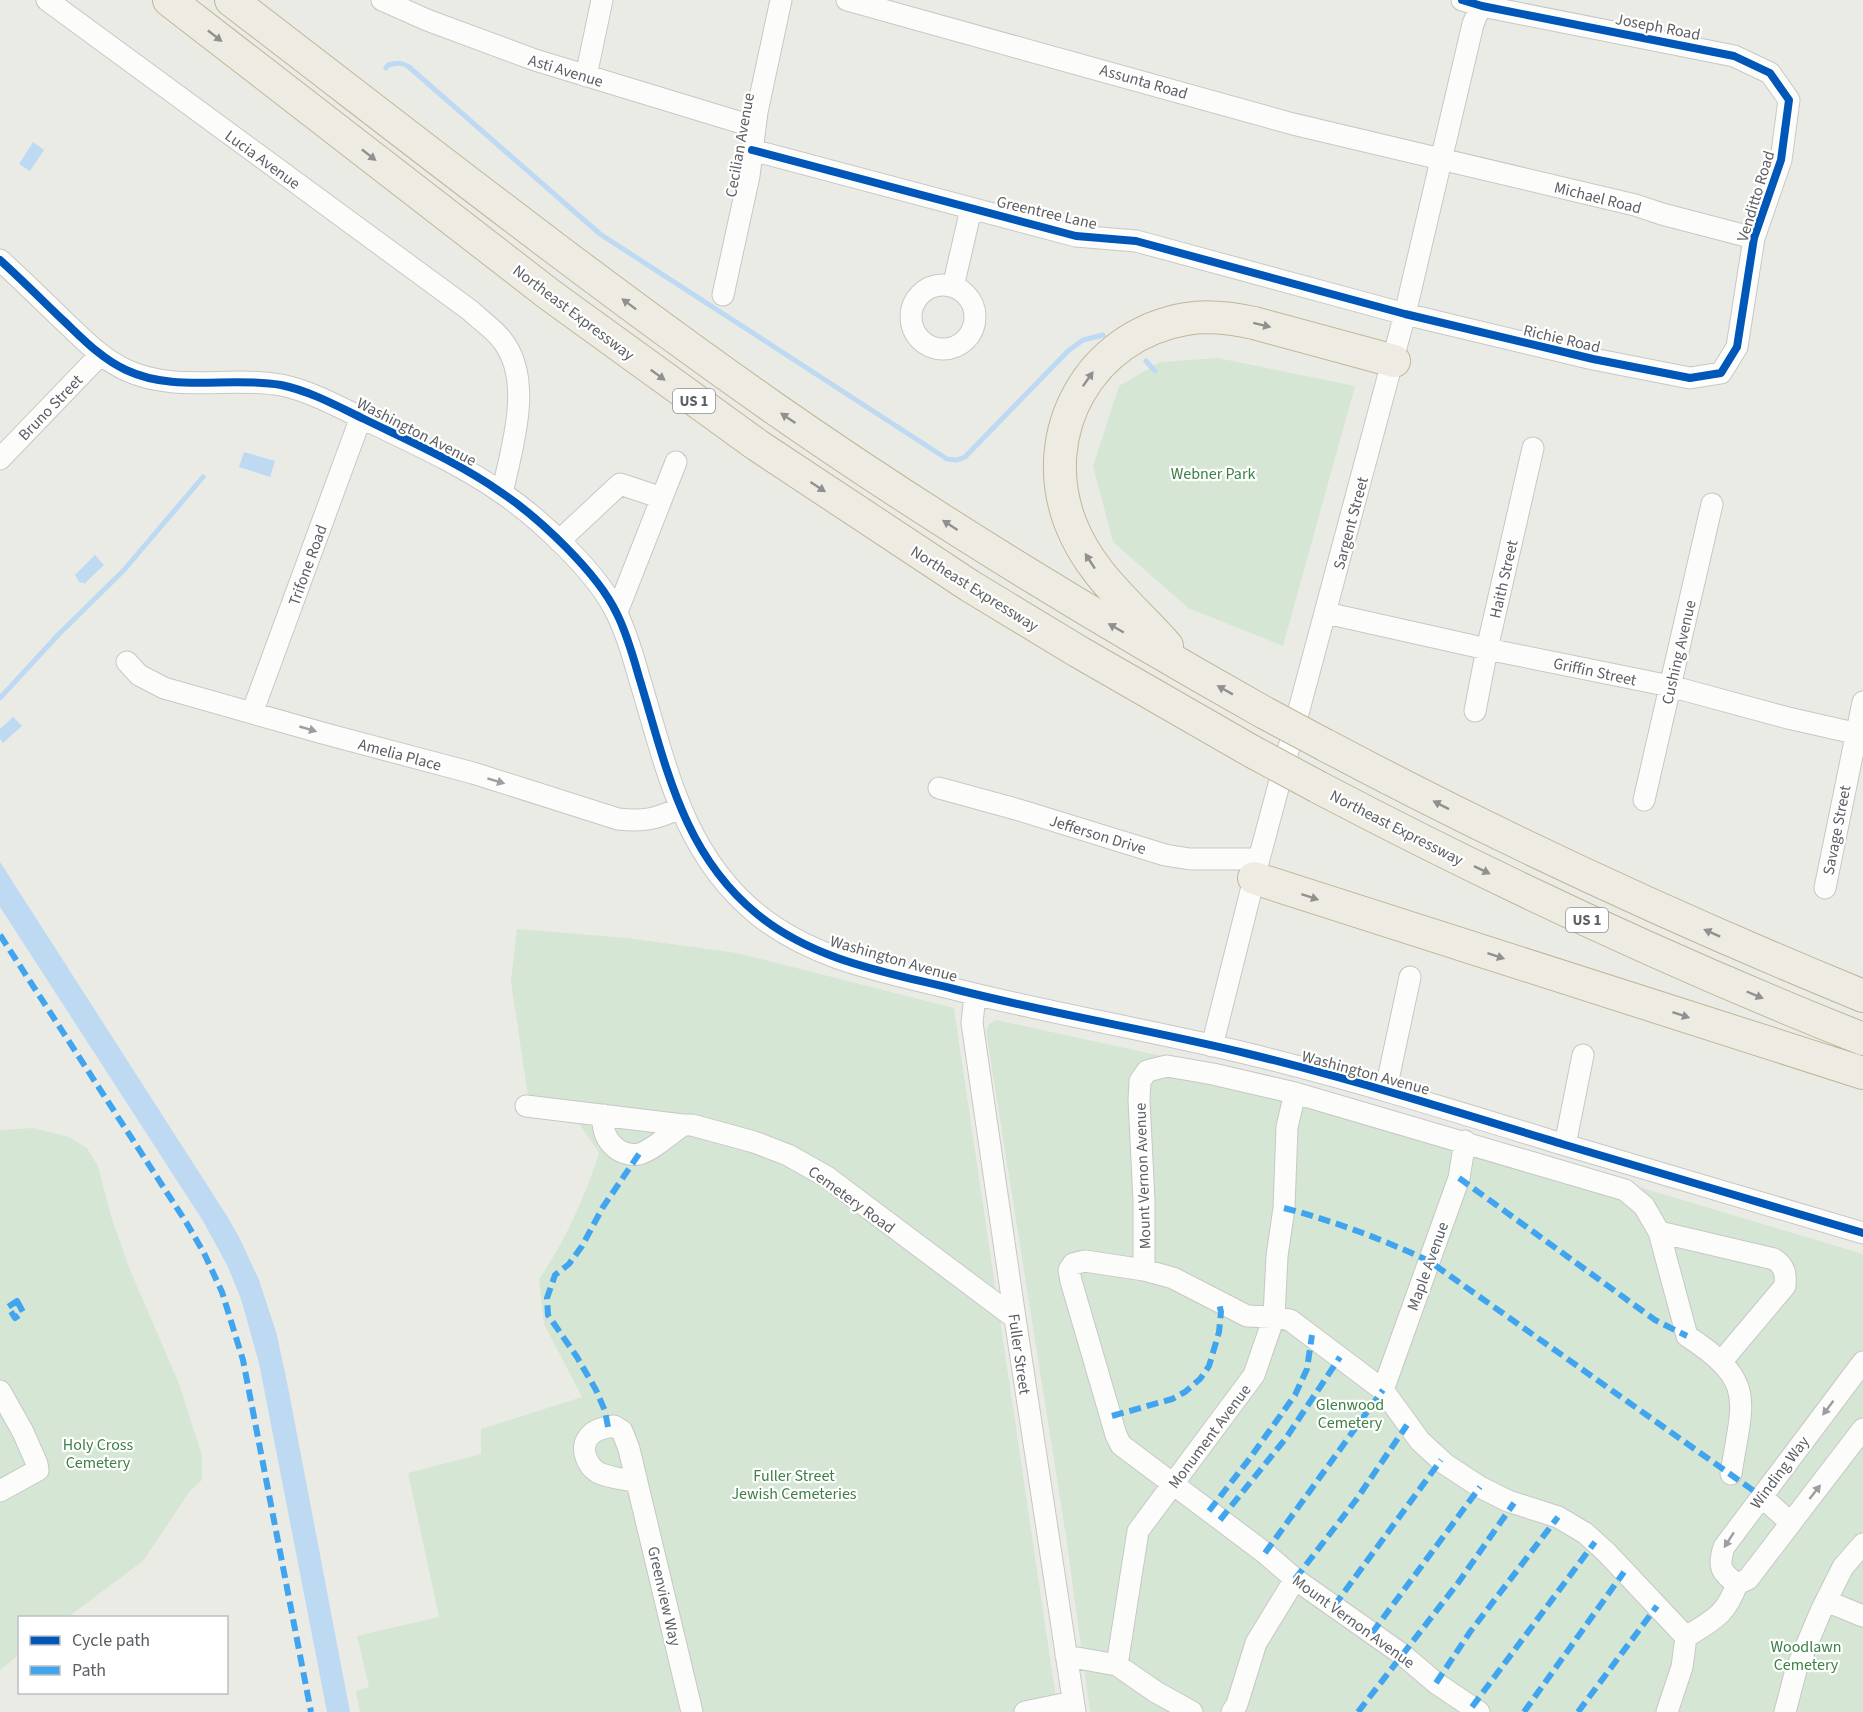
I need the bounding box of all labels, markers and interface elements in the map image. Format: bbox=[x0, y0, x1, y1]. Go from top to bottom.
street label: Joseph Road bbox=[1613, 8, 1702, 46]
one-way arrow bbox=[208, 29, 223, 41]
street label: Asti Avenue bbox=[526, 49, 606, 93]
street label: Assunta Road bbox=[1097, 59, 1190, 105]
street label: Cecilian Avenue bbox=[720, 91, 760, 199]
street label: Lucia Avenue bbox=[220, 125, 305, 195]
street label: Venditto Road bbox=[1732, 148, 1780, 244]
one-way arrow bbox=[362, 149, 377, 161]
street label: Michael Road bbox=[1552, 177, 1644, 219]
street label: Greentree Lane bbox=[994, 191, 1099, 235]
street label: Northeast Expressway bbox=[508, 260, 639, 366]
one-way arrow bbox=[622, 298, 638, 310]
street label: Richie Road bbox=[1521, 319, 1602, 359]
one-way arrow bbox=[1253, 321, 1271, 331]
street label: Bruno Street bbox=[14, 369, 88, 446]
one-way arrow bbox=[650, 369, 666, 381]
one-way arrow bbox=[1082, 372, 1094, 388]
road number: US 1 bbox=[673, 389, 715, 413]
street label: Washington Avenue bbox=[353, 392, 480, 472]
one-way arrow bbox=[780, 412, 796, 424]
park label: Webner Park bbox=[1171, 463, 1255, 485]
street label: Sargent Street bbox=[1328, 474, 1374, 572]
one-way arrow bbox=[810, 481, 826, 492]
one-way arrow bbox=[942, 520, 958, 531]
street label: Trifone Road bbox=[283, 522, 333, 609]
street label: Haith Street bbox=[1484, 537, 1524, 621]
street label: Northeast Expressway bbox=[906, 541, 1043, 637]
one-way arrow bbox=[1085, 553, 1096, 570]
street label: Cushing Avenue bbox=[1656, 598, 1702, 707]
one-way arrow bbox=[1108, 622, 1124, 633]
street label: Griffin Street bbox=[1551, 652, 1639, 692]
one-way arrow bbox=[1216, 685, 1233, 695]
one-way arrow bbox=[299, 725, 317, 735]
street label: Amelia Place bbox=[356, 733, 444, 777]
one-way arrow bbox=[487, 776, 505, 786]
street label: Savage Street bbox=[1818, 783, 1857, 877]
street label: Northeast Expressway bbox=[1326, 785, 1468, 871]
one-way arrow bbox=[1432, 800, 1450, 810]
street label: Jefferson Drive bbox=[1047, 810, 1149, 860]
one-way arrow bbox=[1474, 866, 1491, 875]
one-way arrow bbox=[1301, 892, 1319, 902]
road number: US 1 bbox=[1566, 908, 1608, 932]
one-way arrow bbox=[1704, 928, 1721, 937]
street label: Washington Avenue bbox=[827, 930, 960, 988]
one-way arrow bbox=[1487, 952, 1505, 961]
one-way arrow bbox=[1746, 991, 1764, 1000]
one-way arrow bbox=[1672, 1011, 1690, 1021]
street label: Washington Avenue bbox=[1299, 1045, 1432, 1101]
street label: Mount Vernon Avenue bbox=[1129, 1102, 1157, 1250]
street label: Cemetery Road bbox=[804, 1161, 899, 1239]
street label: Maple Avenue bbox=[1402, 1219, 1454, 1314]
street label: Fuller Street bbox=[1002, 1312, 1036, 1396]
street label: Monument Avenue bbox=[1163, 1380, 1256, 1493]
park label: Glenwood Cemetery bbox=[1316, 1394, 1384, 1434]
one-way arrow bbox=[1822, 1401, 1834, 1416]
street label: Winding Way bbox=[1745, 1431, 1815, 1514]
park label: Holy Cross Cemetery bbox=[63, 1434, 134, 1474]
park label: Fuller Street Jewish Cemeteries bbox=[731, 1465, 857, 1505]
one-way arrow bbox=[1808, 1485, 1820, 1500]
one-way arrow bbox=[1723, 1531, 1735, 1547]
street label: Greenview Way bbox=[642, 1544, 686, 1649]
street label: Mount Vernon Avenue bbox=[1288, 1570, 1419, 1674]
legend bbox=[18, 1616, 228, 1694]
text: Cycle path bbox=[72, 1628, 150, 1653]
park label: Woodlawn Cemetery bbox=[1770, 1636, 1842, 1676]
text: Path bbox=[72, 1658, 106, 1683]

